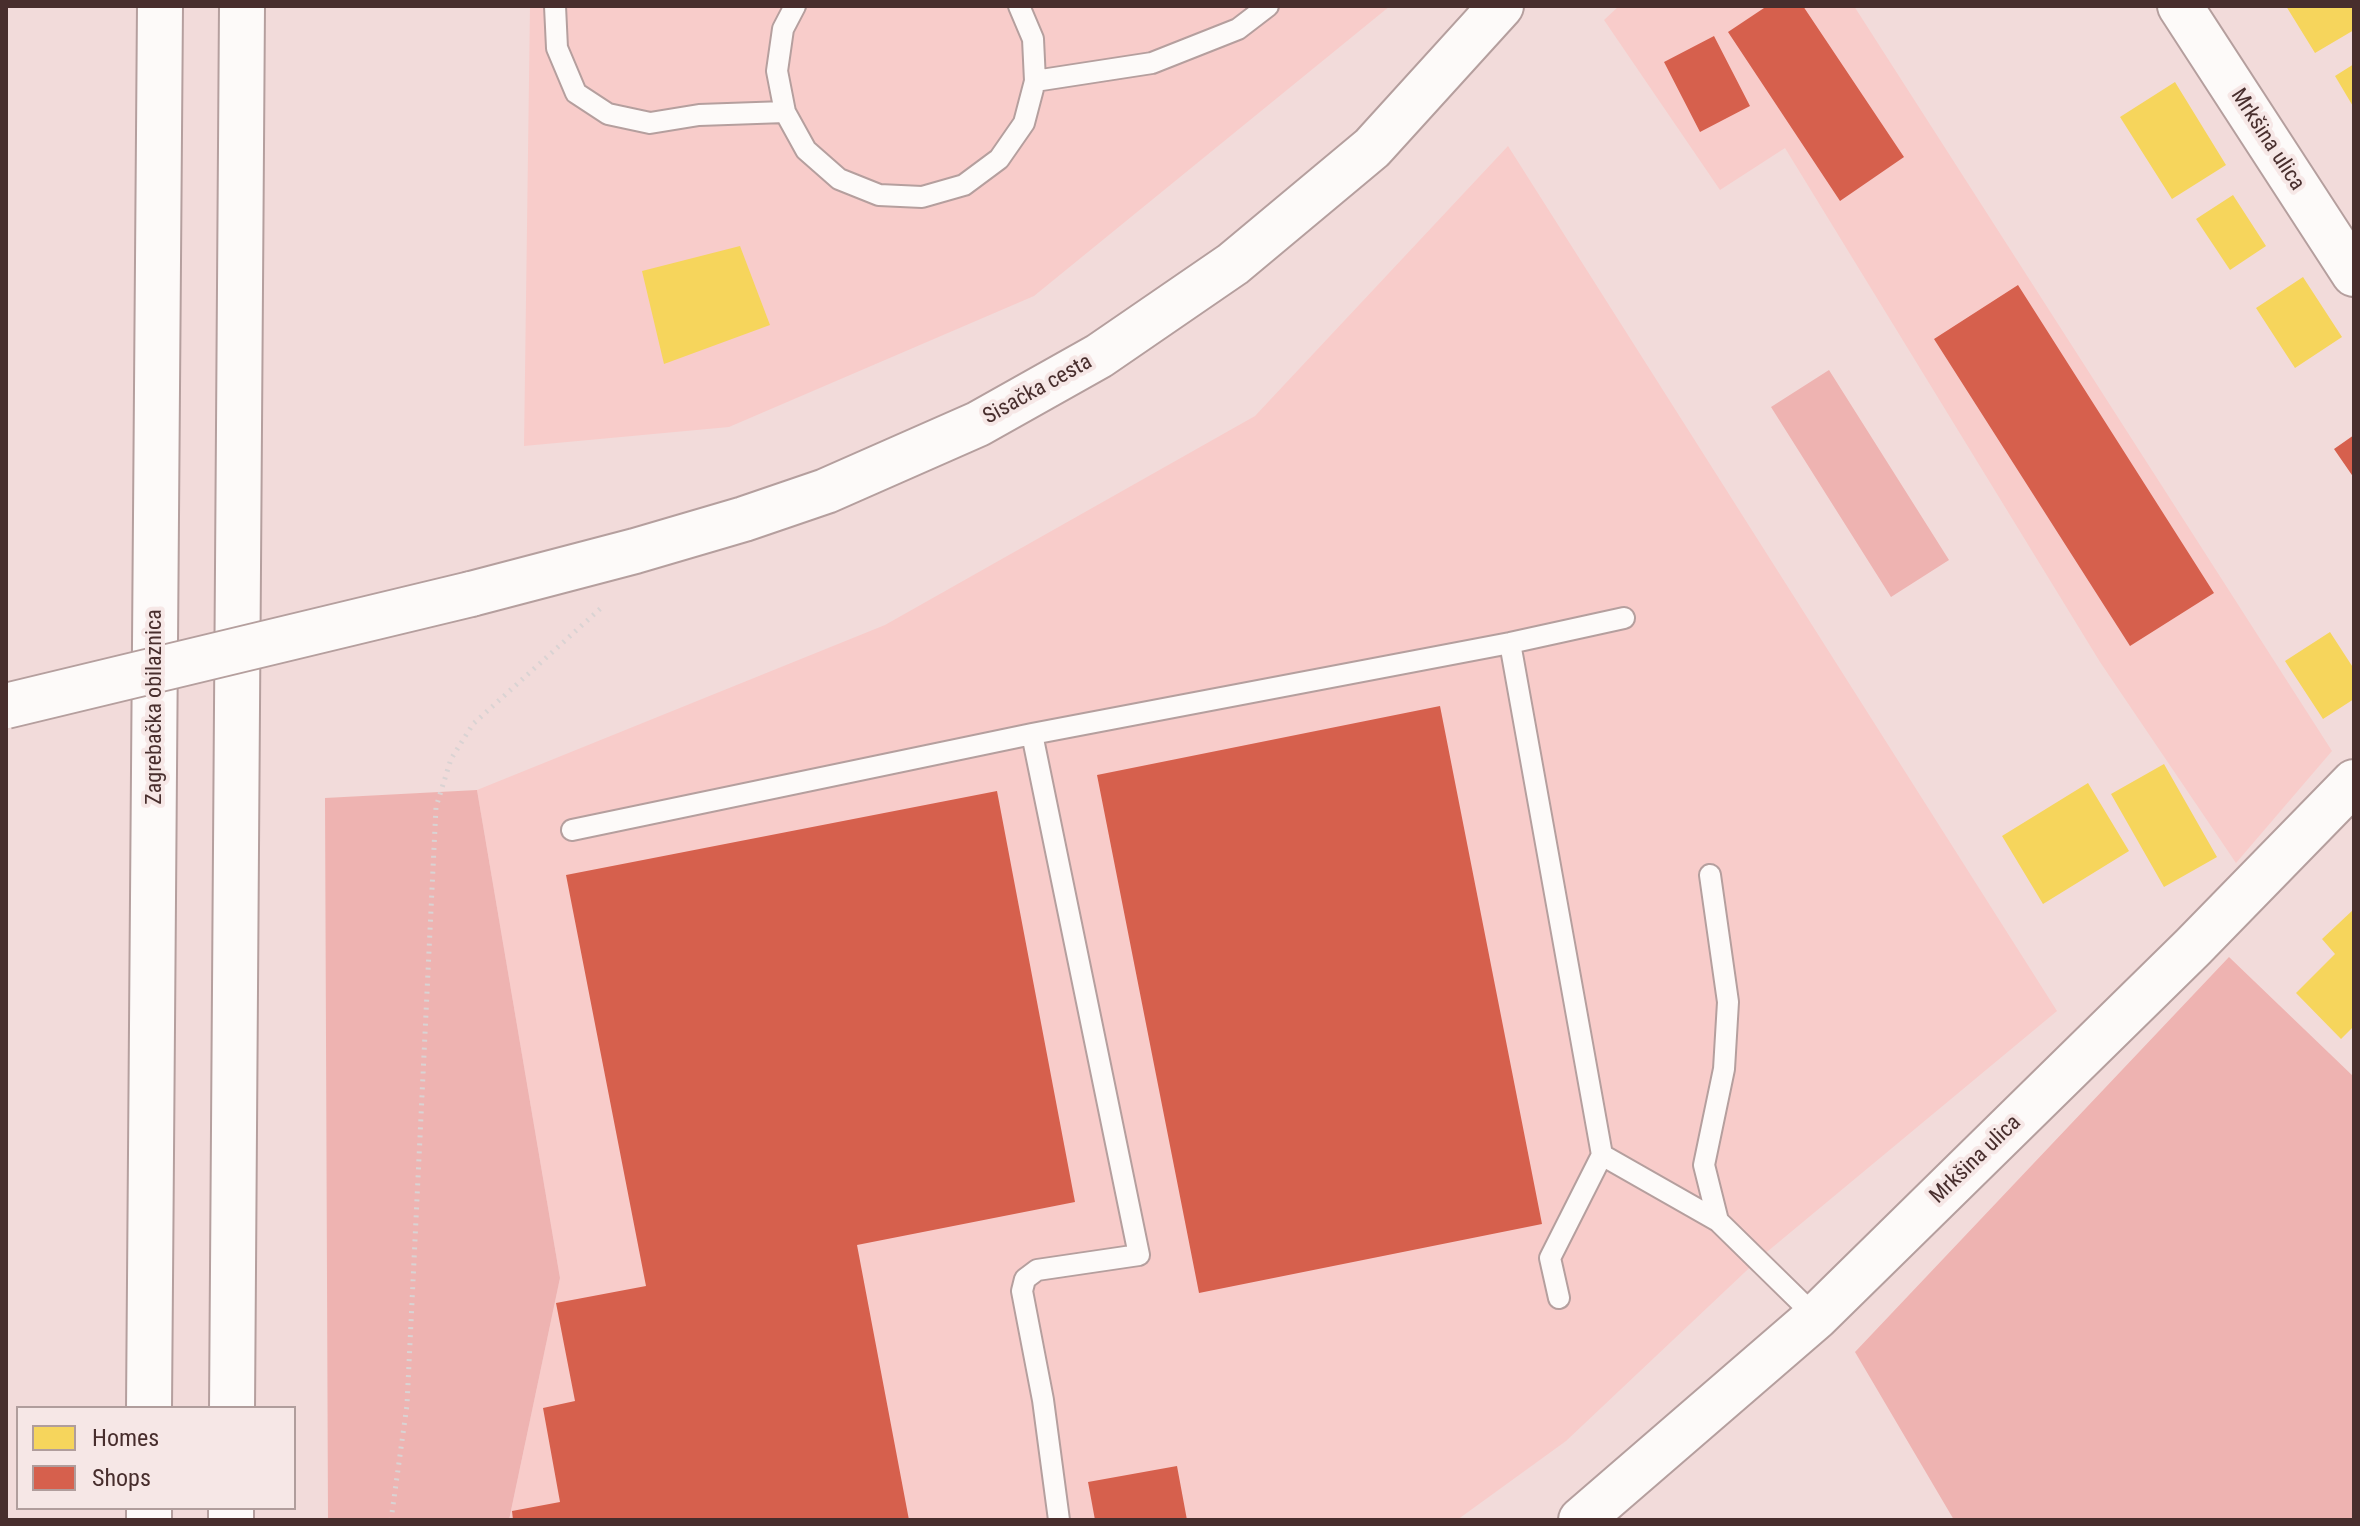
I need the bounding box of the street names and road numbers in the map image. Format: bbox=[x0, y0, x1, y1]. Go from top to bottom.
street label: Mrkšina ulica bbox=[2224, 84, 2310, 196]
street label: Sisačka cesta bbox=[979, 349, 1097, 431]
street label: Zagrebačka obilaznica bbox=[142, 609, 168, 805]
street label: Mrkšina ulica bbox=[1925, 1110, 2027, 1210]

